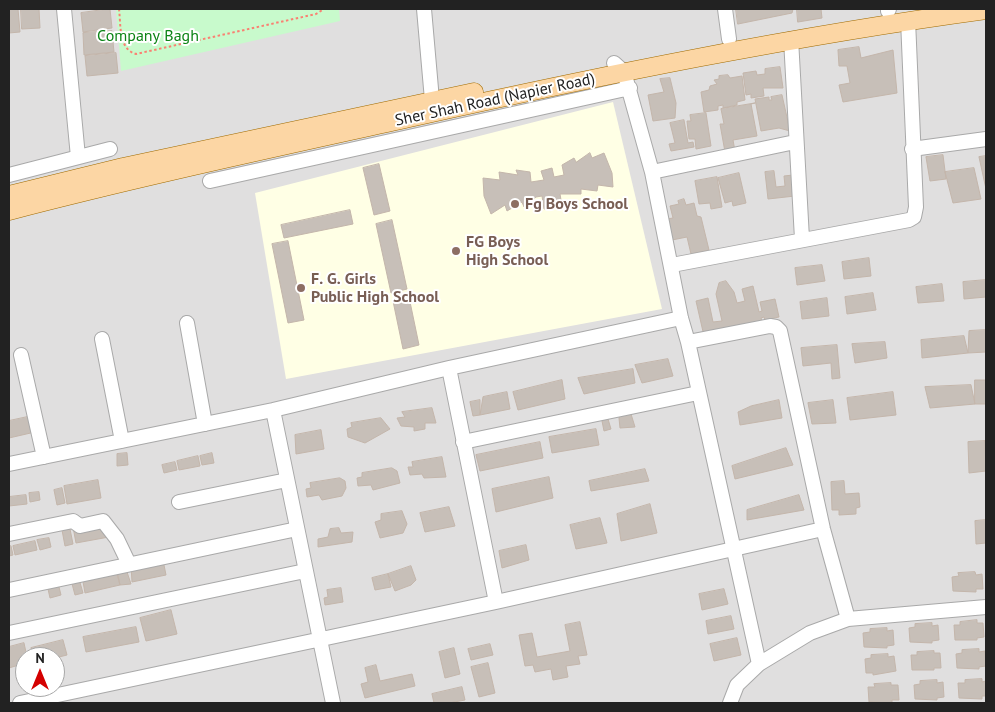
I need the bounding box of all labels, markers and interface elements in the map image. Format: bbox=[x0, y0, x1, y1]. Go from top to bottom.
park label: Company Bagh bbox=[97, 26, 199, 46]
street label: Sher Shah Road (Napier Road) bbox=[393, 69, 597, 131]
place label: Fg Boys School bbox=[525, 194, 628, 214]
marker: Fg Boys School bbox=[509, 198, 521, 210]
place label: FG Boys High School bbox=[466, 232, 548, 270]
marker: FG Boys High School bbox=[450, 245, 462, 257]
place label: F. G. Girls Public High School bbox=[311, 269, 439, 307]
marker: F. G. Girls Public High School bbox=[295, 282, 307, 294]
north arrow bbox=[15, 647, 65, 697]
text: N bbox=[35, 649, 45, 667]

